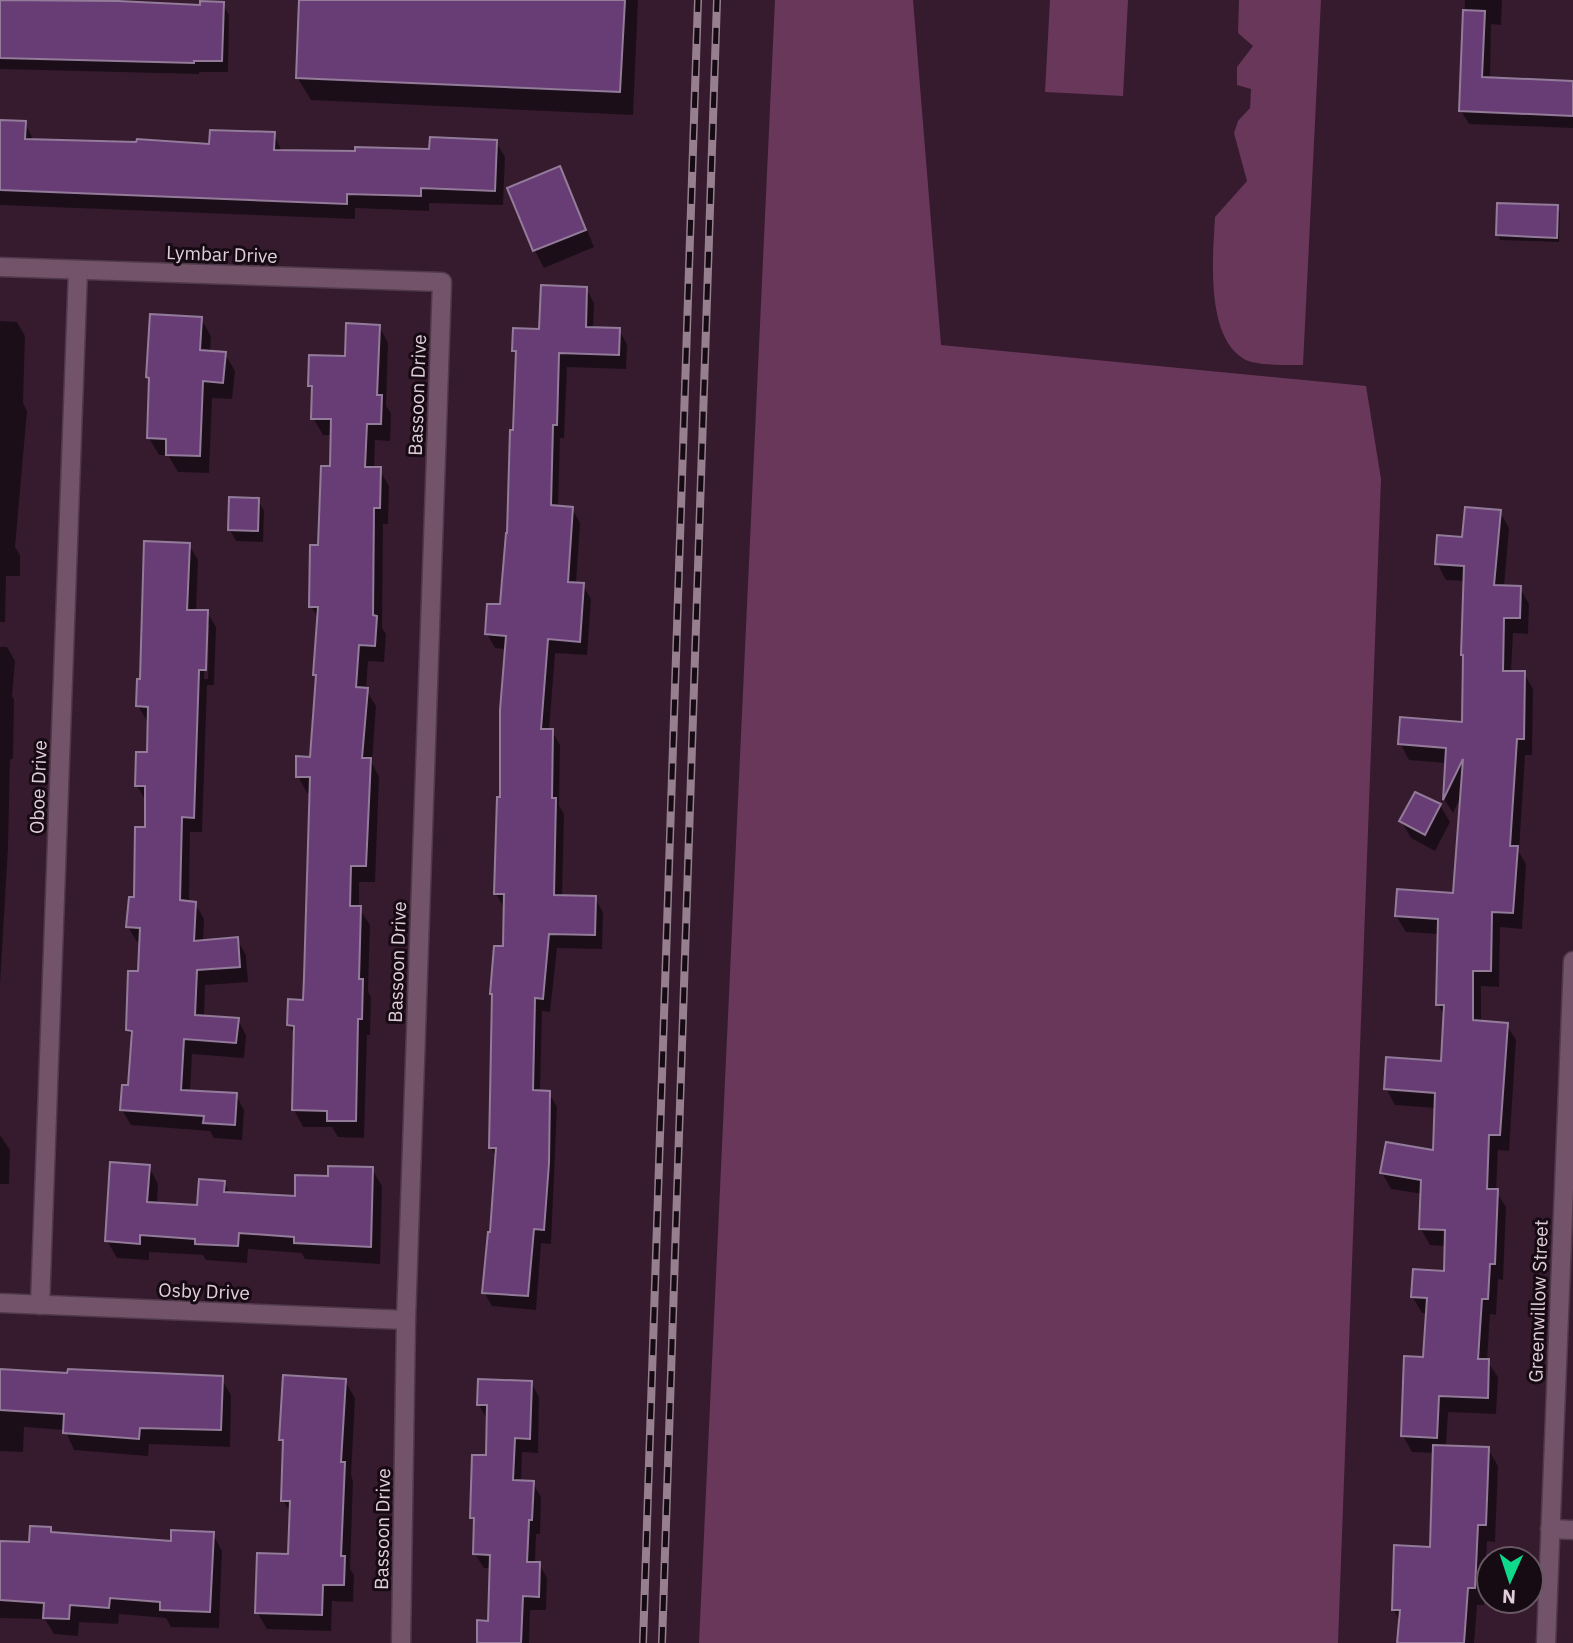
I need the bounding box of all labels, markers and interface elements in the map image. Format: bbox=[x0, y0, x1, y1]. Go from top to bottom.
street label: Lymbar Drive bbox=[166, 240, 278, 268]
street label: Bassoon Drive bbox=[403, 334, 431, 456]
street label: Oboe Drive bbox=[24, 740, 52, 834]
street label: Bassoon Drive bbox=[383, 901, 411, 1023]
street label: Greenwillow Street bbox=[1523, 1219, 1553, 1383]
street label: Osby Drive bbox=[158, 1277, 250, 1305]
street label: Bassoon Drive bbox=[369, 1468, 395, 1590]
north arrow bbox=[1475, 1545, 1545, 1615]
text: N bbox=[1502, 1585, 1517, 1609]

